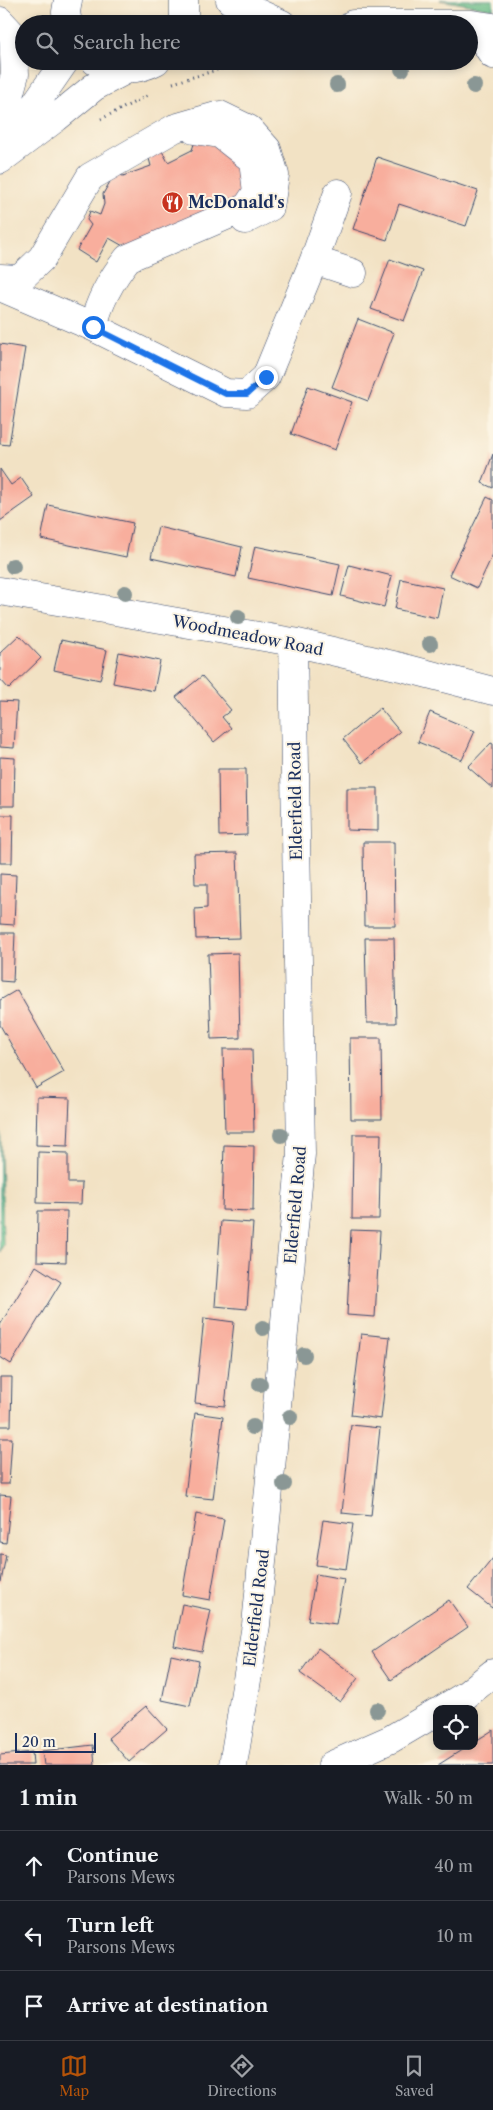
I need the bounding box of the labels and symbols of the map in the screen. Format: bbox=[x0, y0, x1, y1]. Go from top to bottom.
restaurant icon: McDonald's bbox=[160, 190, 184, 214]
place label: McDonald's bbox=[188, 192, 285, 212]
route start bbox=[82, 316, 105, 339]
route end bbox=[255, 366, 278, 389]
street label: Woodmeadow Road bbox=[170, 610, 325, 660]
street label: Elderfield Road bbox=[284, 741, 306, 860]
street label: Elderfield Road bbox=[280, 1145, 310, 1265]
street label: Elderfield Road bbox=[239, 1548, 273, 1668]
scale bar bbox=[15, 1730, 96, 1753]

